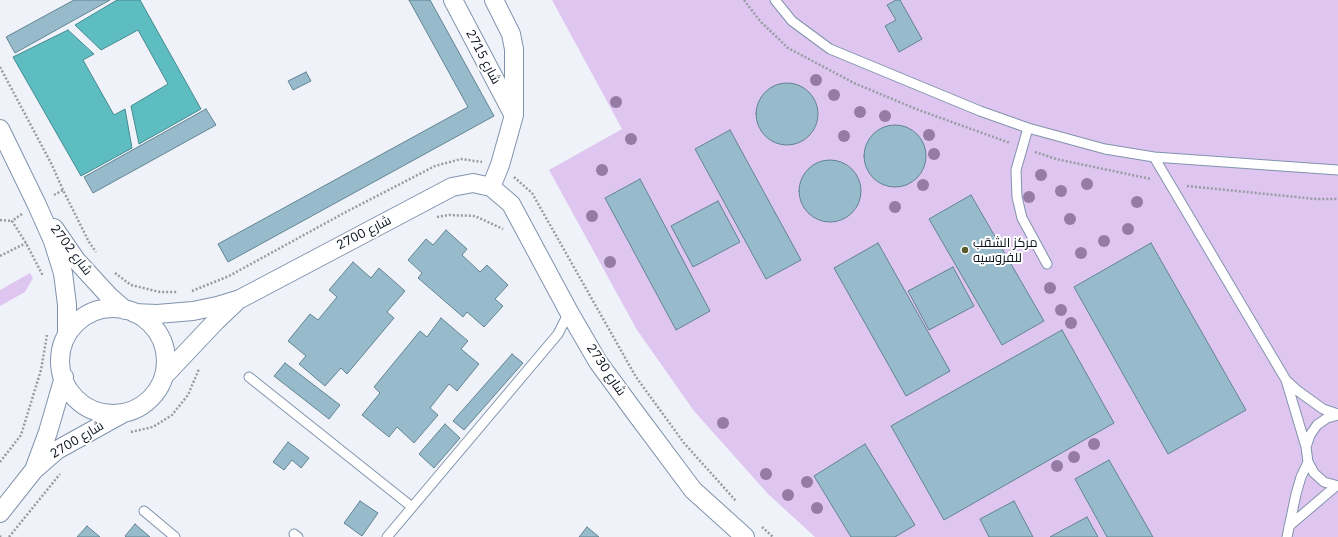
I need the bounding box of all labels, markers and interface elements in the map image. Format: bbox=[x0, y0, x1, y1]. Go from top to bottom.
street label: شارع 2715 bbox=[462, 27, 504, 87]
street label: شارع 2700 bbox=[334, 213, 394, 253]
street label: شارع 2702 bbox=[47, 222, 95, 278]
place label: مركز الشقب للفروسيه bbox=[973, 235, 1038, 266]
marker: مركز الشقب للفروسيه bbox=[960, 245, 970, 255]
street label: شارع 2730 bbox=[583, 341, 629, 399]
street label: شارع 2700 bbox=[48, 418, 106, 462]

